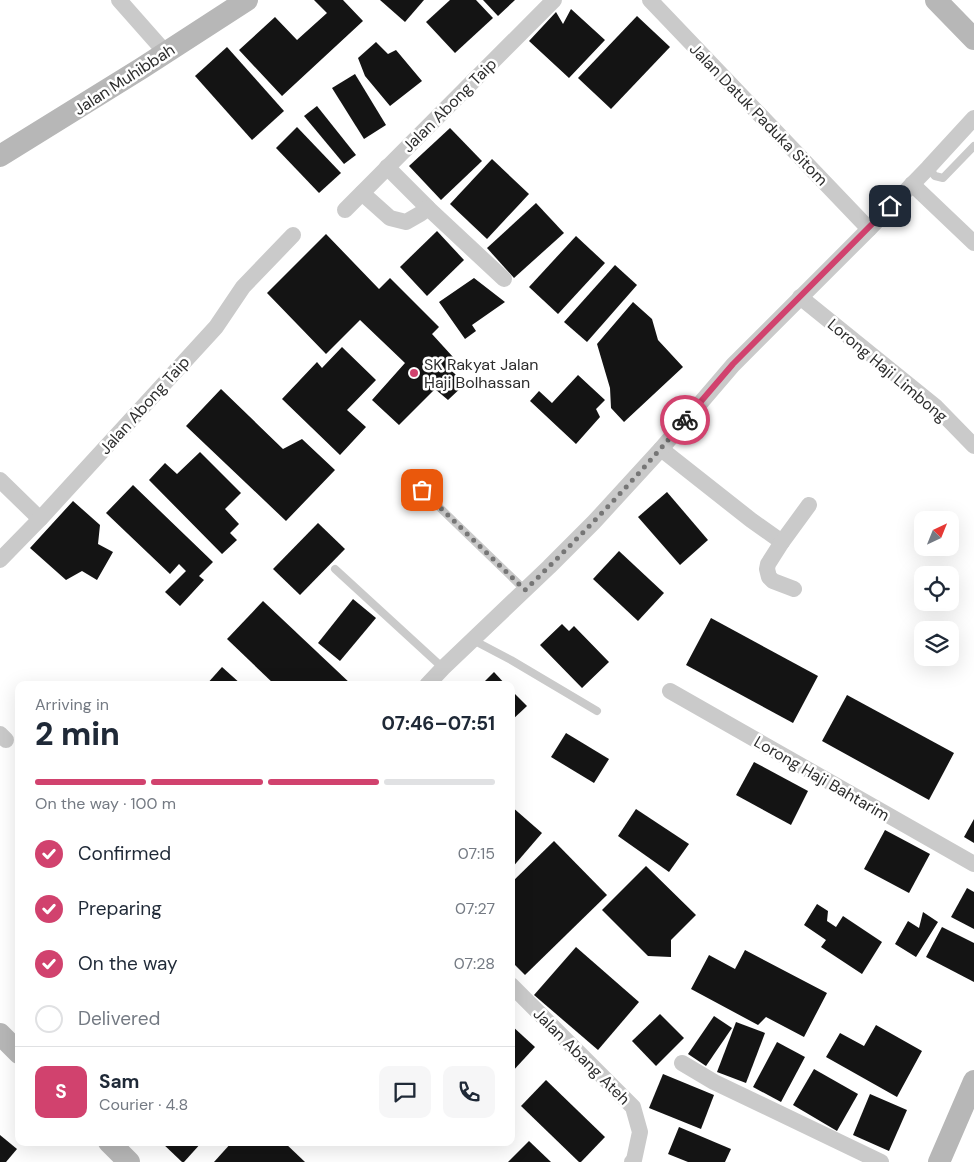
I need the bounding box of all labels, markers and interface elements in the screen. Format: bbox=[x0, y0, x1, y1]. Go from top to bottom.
street label: Jalan Muhibbah bbox=[70, 39, 179, 120]
street label: Jalan Datuk Paduka Sitom bbox=[685, 39, 832, 190]
street label: Jalan Abong Taip bbox=[398, 54, 501, 157]
pin bbox=[869, 185, 911, 227]
icon: home bbox=[876, 192, 904, 220]
street label: Lorong Haji Limbong bbox=[823, 314, 952, 427]
street label: Jalan Abong Taip bbox=[95, 352, 194, 459]
place label: SK Rakyat Jalan Haji Bolhassan bbox=[424, 354, 539, 393]
marker: SK Rakyat Jalan Haji Bolhassan bbox=[408, 367, 420, 379]
courier bbox=[660, 395, 710, 445]
icon: bike bbox=[671, 406, 699, 434]
pin bbox=[401, 469, 443, 511]
icon: bag bbox=[408, 476, 436, 504]
north arrow bbox=[914, 511, 959, 556]
map controls bbox=[914, 511, 959, 666]
button: locate bbox=[914, 566, 959, 611]
button: layers bbox=[914, 621, 959, 666]
text: Arriving in bbox=[35, 694, 109, 715]
text: 07:46–07:51 bbox=[381, 711, 495, 736]
text: 2 min bbox=[35, 713, 120, 755]
street label: Lorong Haji Bahtarim bbox=[750, 731, 893, 826]
text: On the way · 100 m bbox=[35, 793, 176, 814]
icon: check bbox=[35, 840, 63, 868]
text: Confirmed bbox=[78, 841, 171, 866]
text: 07:15 bbox=[458, 843, 495, 864]
icon: check bbox=[35, 895, 63, 923]
text: Preparing bbox=[78, 896, 162, 921]
text: 07:27 bbox=[455, 898, 495, 919]
icon: check bbox=[35, 950, 63, 978]
text: On the way bbox=[78, 951, 178, 976]
text: 07:28 bbox=[454, 953, 495, 974]
street label: Jalan Abang Ateh bbox=[529, 1004, 634, 1109]
text: Delivered bbox=[78, 1006, 160, 1031]
button: chat bbox=[379, 1066, 431, 1118]
button: phone bbox=[443, 1066, 495, 1118]
text: Sam bbox=[99, 1069, 140, 1094]
text: S bbox=[55, 1079, 67, 1104]
text: Courier · 4.8 bbox=[99, 1094, 188, 1115]

